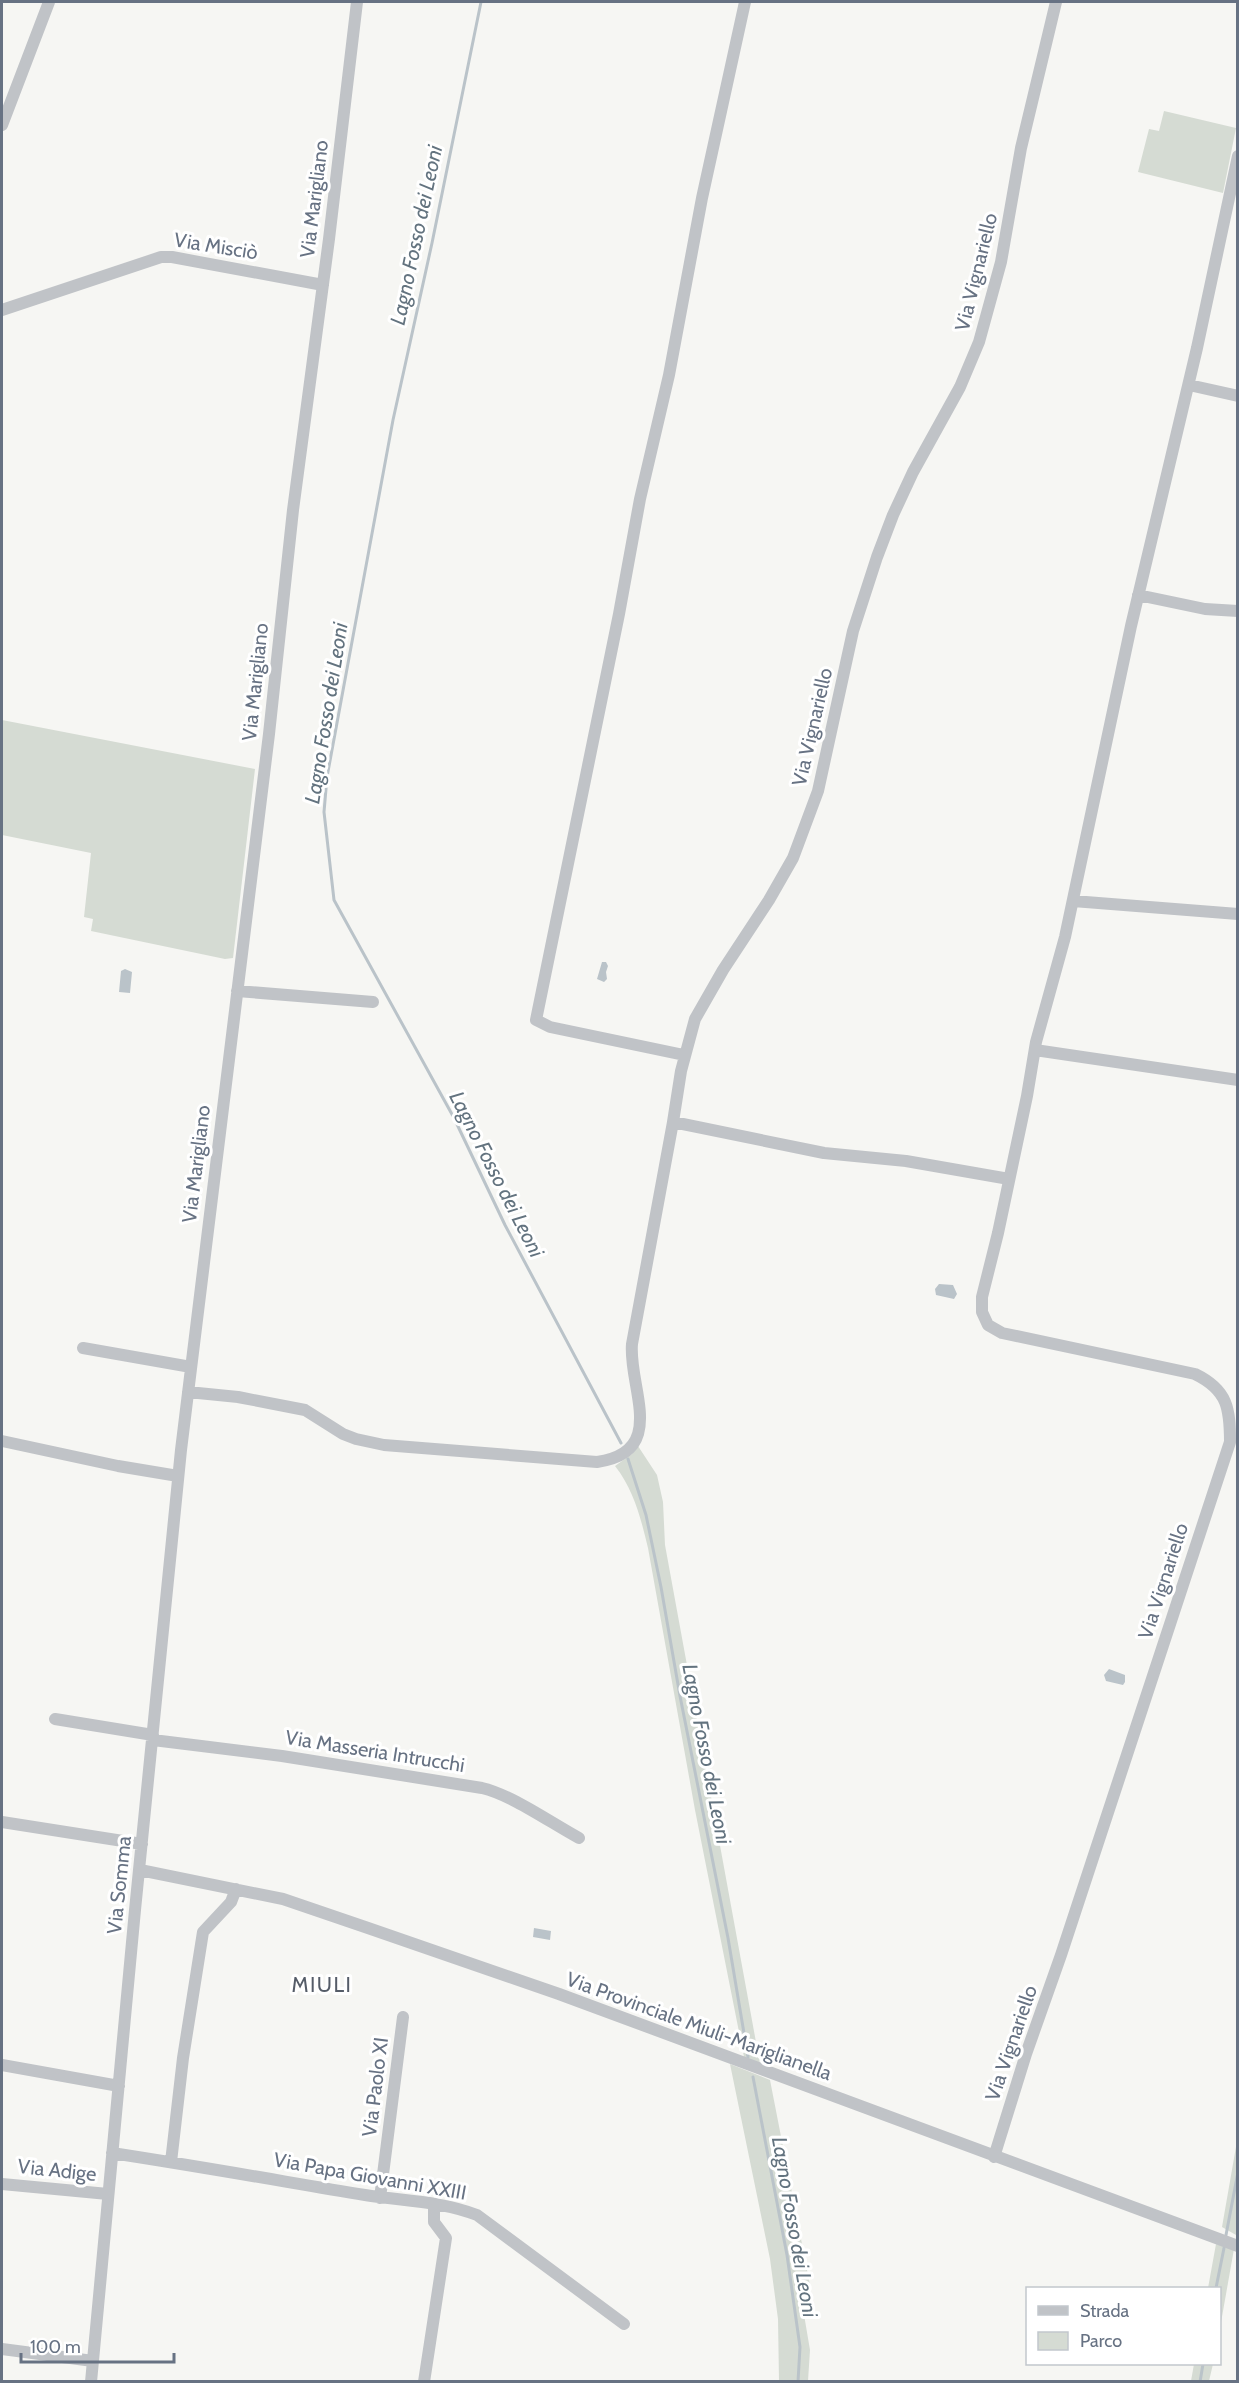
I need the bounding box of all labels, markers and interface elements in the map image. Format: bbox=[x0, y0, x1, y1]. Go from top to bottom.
street label: Via Marigliano bbox=[295, 139, 333, 259]
water label: Lagno Fosso dei Leoni bbox=[385, 142, 447, 327]
street label: Via Vignariello bbox=[950, 211, 1002, 333]
street label: Via Misciò bbox=[172, 228, 260, 264]
water label: Lagno Fosso dei Leoni bbox=[299, 620, 353, 805]
street label: Via Marigliano bbox=[237, 622, 273, 742]
street label: Via Vignariello bbox=[787, 666, 837, 788]
water label: Lagno Fosso dei Leoni bbox=[444, 1087, 550, 1262]
street label: Via Marigliano bbox=[177, 1104, 215, 1224]
street label: Via Vignariello bbox=[1133, 1520, 1193, 1642]
water label: Lagno Fosso dei Leoni bbox=[677, 1662, 737, 1847]
street label: Via Masseria Intrucchi bbox=[284, 1725, 466, 1777]
street label: Via Somma bbox=[102, 1834, 136, 1935]
street label: Via Provinciale Miuli-Mariglianella bbox=[563, 1967, 835, 2085]
district label: MIULI bbox=[292, 1972, 352, 1997]
street label: Via Vignariello bbox=[980, 1982, 1042, 2104]
street label: Via Paolo XI bbox=[357, 2036, 393, 2138]
water label: Lagno Fosso dei Leoni bbox=[767, 2135, 823, 2320]
street label: Via Papa Giovanni XXIII bbox=[272, 2147, 468, 2205]
street label: Via Adige bbox=[16, 2154, 98, 2186]
legend bbox=[1026, 2287, 1221, 2365]
text: Strada bbox=[1080, 2300, 1130, 2322]
scale bar bbox=[21, 2326, 174, 2364]
text: Parco bbox=[1080, 2330, 1122, 2352]
text: 100 m bbox=[30, 2336, 81, 2358]

